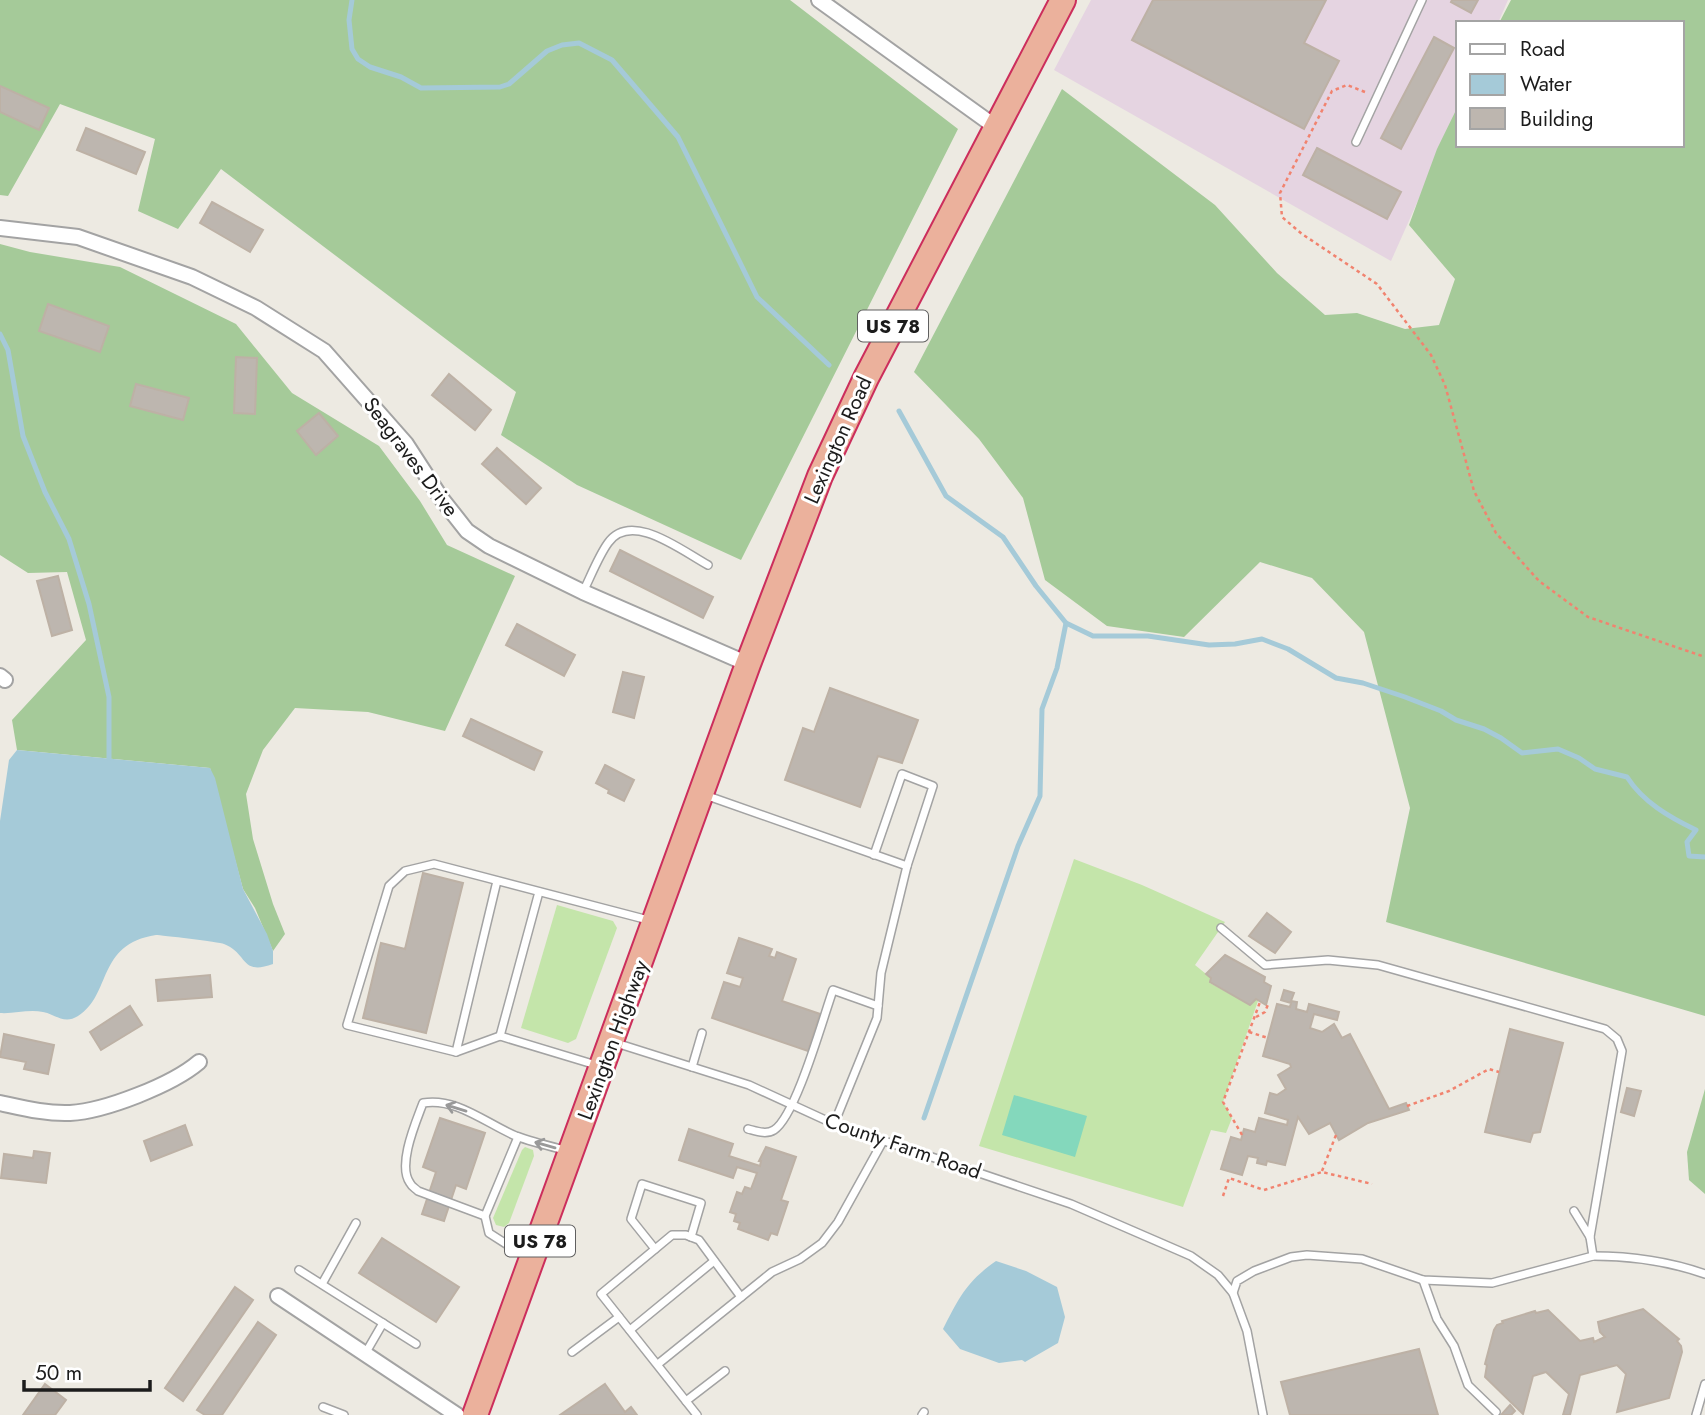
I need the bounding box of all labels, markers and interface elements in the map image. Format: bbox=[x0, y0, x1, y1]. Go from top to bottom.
legend bbox=[1456, 21, 1684, 147]
text: Road bbox=[1520, 34, 1565, 64]
text: Water bbox=[1520, 69, 1573, 99]
text: Building bbox=[1520, 104, 1593, 134]
road number: US 78 bbox=[858, 310, 928, 342]
street label: Lexington Road bbox=[797, 372, 879, 508]
street label: Seagraves Drive bbox=[356, 391, 466, 523]
street label: Lexington Highway bbox=[570, 955, 656, 1124]
one-way arrow bbox=[445, 1100, 467, 1113]
street label: County Farm Road bbox=[821, 1105, 985, 1187]
one-way arrow bbox=[534, 1137, 556, 1150]
road number: US 78 bbox=[505, 1226, 575, 1256]
scale bar bbox=[24, 1348, 150, 1392]
text: 50 m bbox=[35, 1358, 82, 1388]

